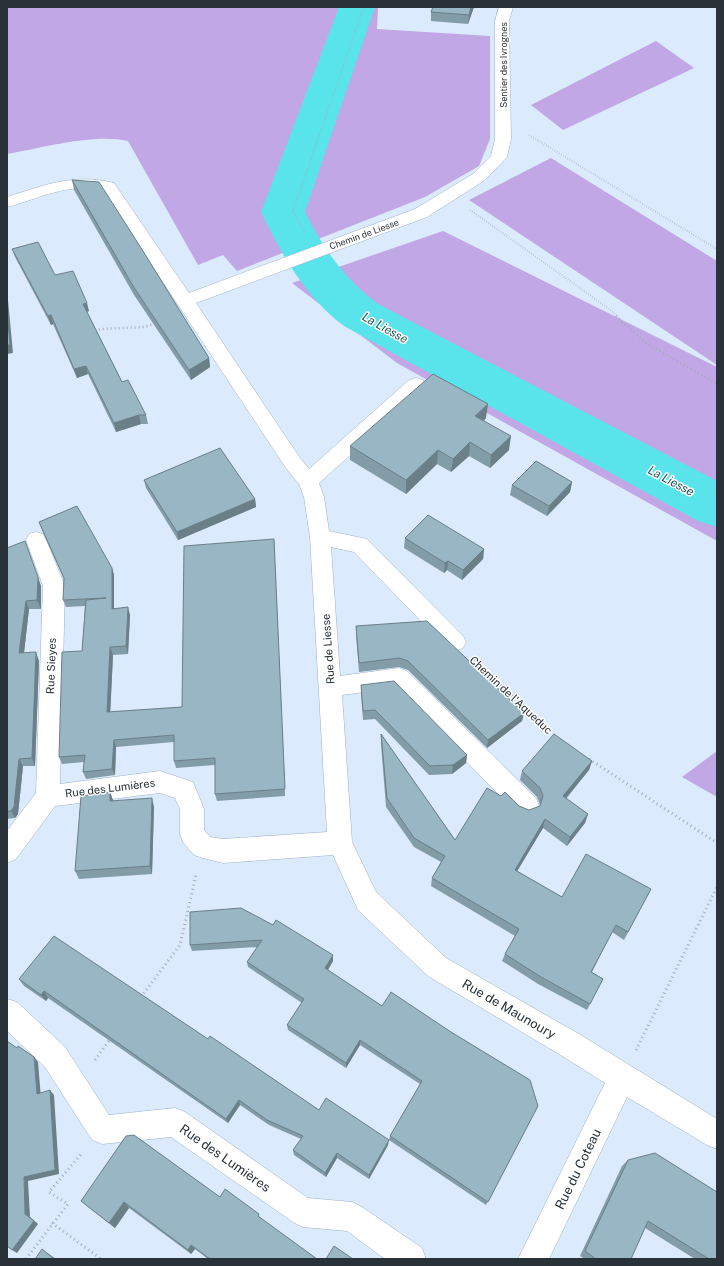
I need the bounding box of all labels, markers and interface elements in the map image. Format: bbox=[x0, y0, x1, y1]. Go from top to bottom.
street label: Sentier des Ivrognes bbox=[498, 22, 509, 108]
street label: Chemin de Liesse bbox=[328, 216, 400, 252]
water label: La Liesse bbox=[360, 310, 411, 346]
water label: La Liesse bbox=[646, 463, 697, 499]
street label: Rue de Liesse bbox=[320, 613, 336, 685]
street label: Rue Sieyes bbox=[44, 637, 58, 694]
street label: Chemin de l'Aqueduc bbox=[467, 654, 555, 736]
street label: Rue des Lumières bbox=[64, 776, 156, 799]
street label: Rue de Maunoury bbox=[459, 976, 559, 1042]
street label: Rue des Lumières bbox=[177, 1121, 273, 1195]
street label: Rue du Coteau bbox=[552, 1126, 604, 1212]

